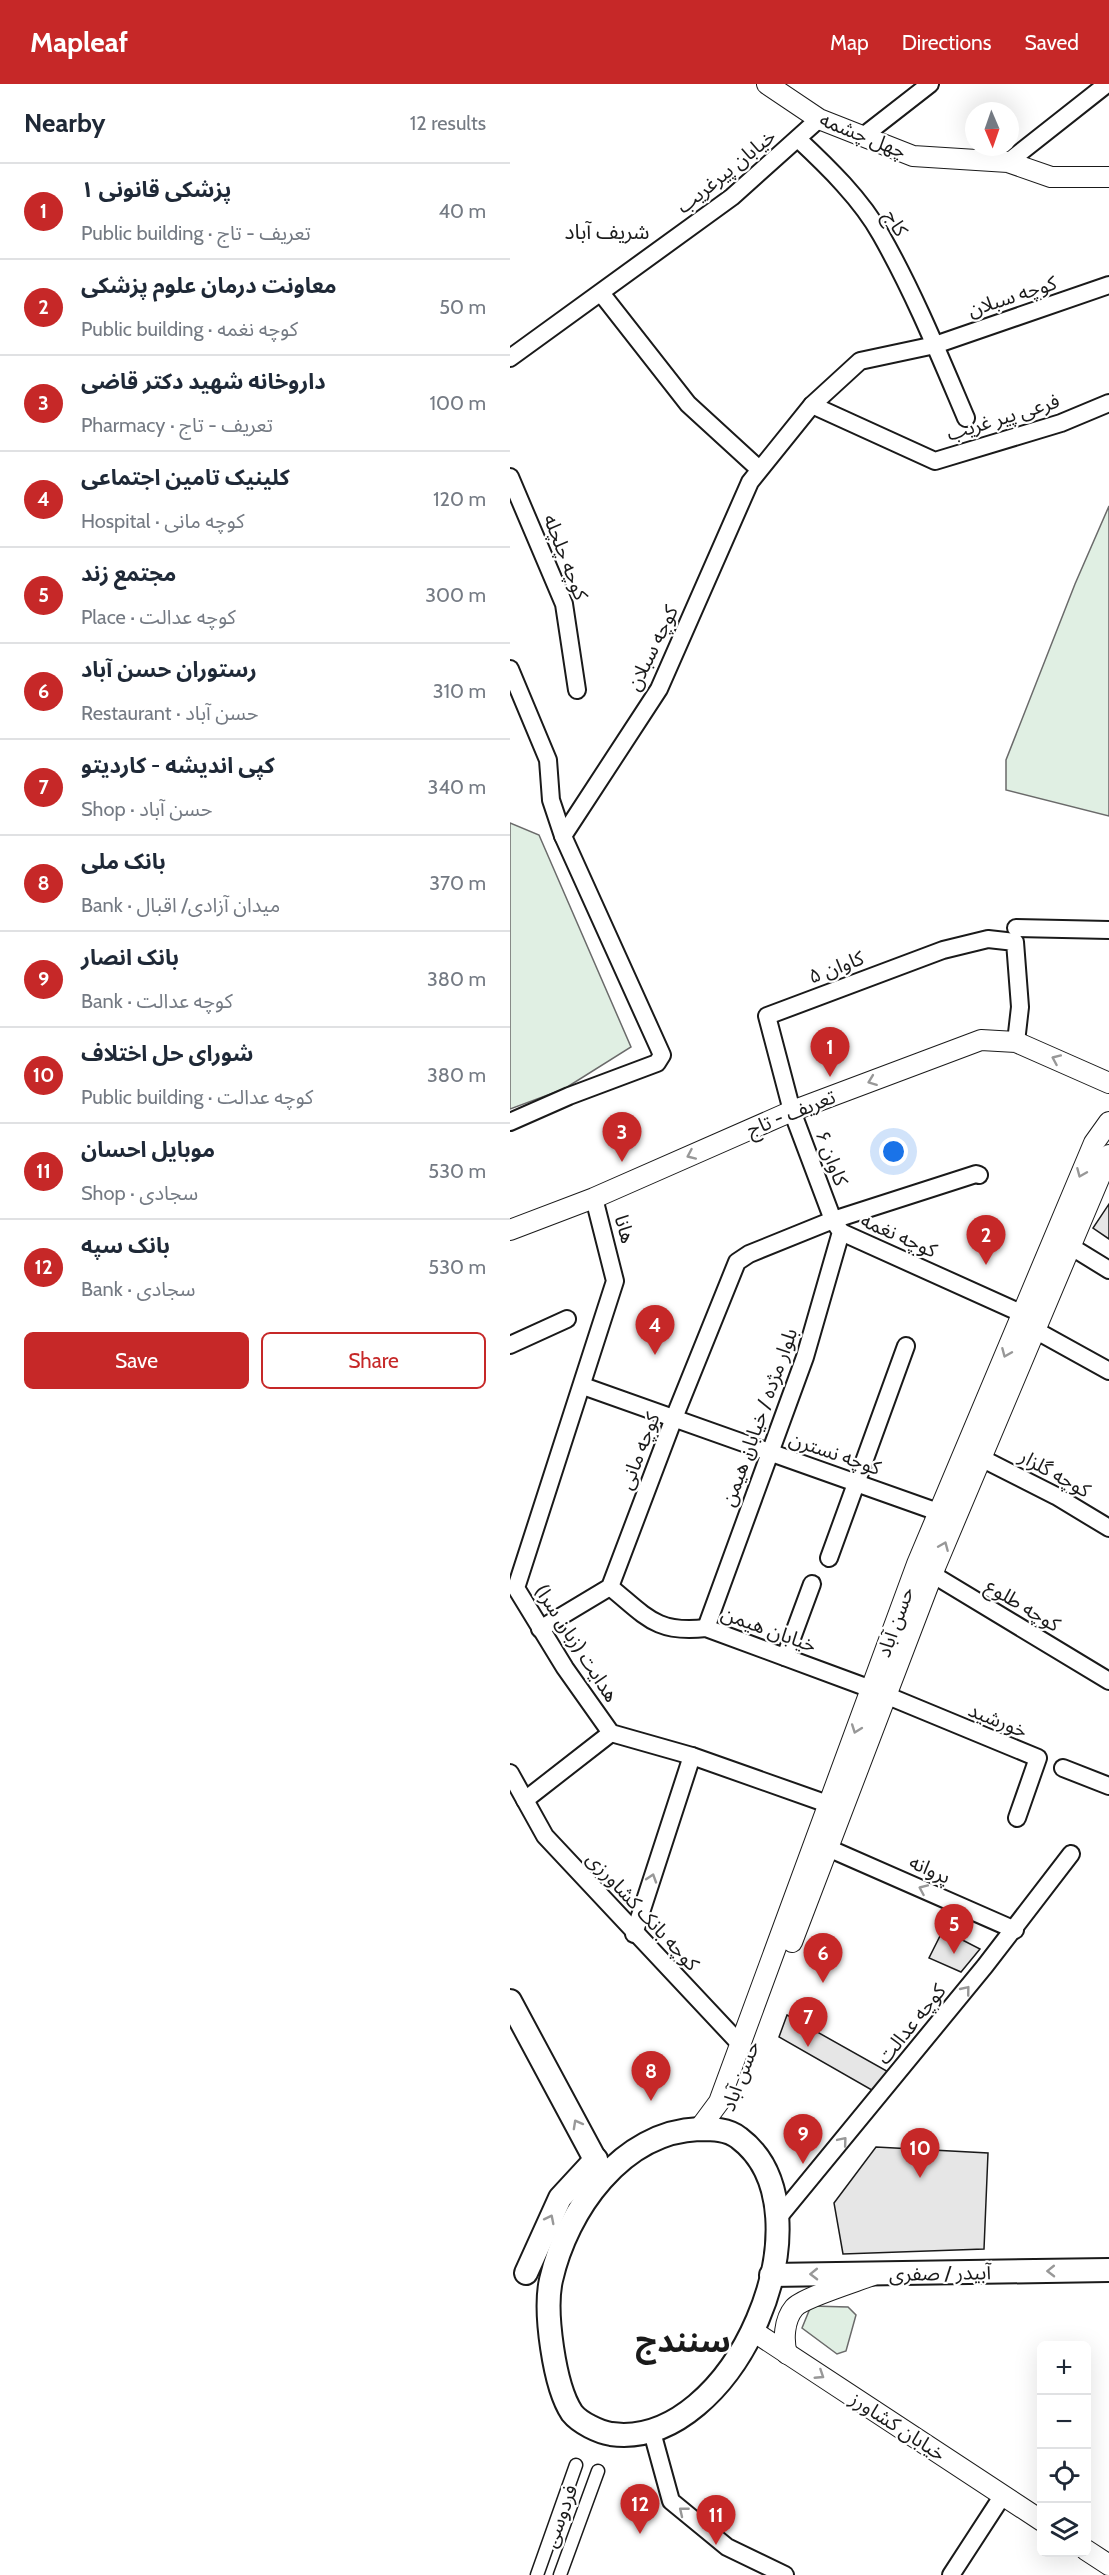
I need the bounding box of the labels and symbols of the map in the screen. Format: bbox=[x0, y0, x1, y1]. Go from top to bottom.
north arrow bbox=[965, 102, 1019, 156]
street label: چهل چشمه bbox=[816, 107, 910, 164]
street label: خیابان پیرغریب bbox=[672, 124, 781, 219]
street label: کاج bbox=[876, 205, 914, 243]
district label: شریف آباد bbox=[565, 219, 649, 244]
street label: کوچه سبلان bbox=[965, 270, 1060, 323]
street label: فرعی پیر غریب bbox=[944, 388, 1063, 447]
street label: کوچه چلچله bbox=[538, 511, 594, 604]
street label: کوچه سبلان bbox=[621, 601, 684, 695]
street label: کاوان ۵ bbox=[805, 945, 868, 988]
pin: 1 bbox=[810, 1028, 850, 1077]
one-way arrow bbox=[1051, 1054, 1062, 1066]
one-way arrow bbox=[867, 1074, 878, 1086]
street label: تعریف - تاج bbox=[743, 1084, 840, 1144]
pin: 3 bbox=[602, 1112, 642, 1162]
street label: کاوان ۶ bbox=[811, 1127, 854, 1190]
your location bbox=[879, 1137, 908, 1166]
one-way arrow bbox=[687, 1148, 698, 1160]
one-way arrow bbox=[1076, 1167, 1088, 1178]
street label: کوچه نغمه bbox=[857, 1208, 941, 1264]
street label: هانا bbox=[610, 1212, 640, 1246]
pin: 2 bbox=[966, 1216, 1006, 1265]
pin: 4 bbox=[636, 1306, 674, 1355]
street label: بلوار مژده / خیابان هیمن bbox=[716, 1325, 802, 1509]
one-way arrow bbox=[1001, 1347, 1013, 1358]
street label: کوچه مانی bbox=[613, 1409, 666, 1493]
street label: کوچه نسترن bbox=[786, 1426, 885, 1481]
street label: کوچه گلزار bbox=[1014, 1443, 1095, 1504]
one-way arrow bbox=[937, 1541, 949, 1552]
street label: کوچه طلوع bbox=[980, 1573, 1065, 1640]
street label: هدایت (زبان سرا) bbox=[530, 1580, 624, 1706]
street label: حسن آباد bbox=[871, 1583, 919, 1661]
street label: خیابان هیمن bbox=[718, 1601, 820, 1657]
street label: خورشید bbox=[965, 1697, 1031, 1743]
one-way arrow bbox=[850, 1723, 863, 1734]
street label: کوچه بانک کشاورزی bbox=[581, 1846, 705, 1977]
street label: پروانه bbox=[905, 1849, 954, 1890]
one-way arrow bbox=[645, 1873, 658, 1884]
one-way arrow bbox=[918, 1884, 929, 1896]
pin: 5 bbox=[934, 1904, 974, 1954]
pin: 6 bbox=[804, 1934, 842, 1983]
street label: کوچه عدالت bbox=[871, 1978, 952, 2070]
one-way arrow bbox=[959, 1986, 970, 1997]
pin: 7 bbox=[788, 1998, 828, 2047]
street label: حسن آباد bbox=[716, 2037, 764, 2115]
pin: 8 bbox=[632, 2052, 670, 2101]
pin: 9 bbox=[784, 2114, 822, 2164]
one-way arrow bbox=[573, 2120, 584, 2131]
pin: 10 bbox=[900, 2128, 940, 2178]
one-way arrow bbox=[835, 2136, 846, 2147]
one-way arrow bbox=[542, 2215, 554, 2226]
street label: آبیدر / صفری bbox=[889, 2260, 992, 2286]
one-way arrow bbox=[1046, 2265, 1055, 2277]
one-way arrow bbox=[809, 2268, 818, 2280]
district label: سنندج bbox=[635, 2321, 731, 2365]
one-way arrow bbox=[814, 2367, 824, 2379]
street label: خیابان کشاورز bbox=[845, 2386, 950, 2466]
street label: فردوسی bbox=[538, 2481, 582, 2551]
pin: 12 bbox=[620, 2484, 660, 2534]
pin: 11 bbox=[696, 2496, 736, 2545]
one-way arrow bbox=[679, 2507, 690, 2518]

